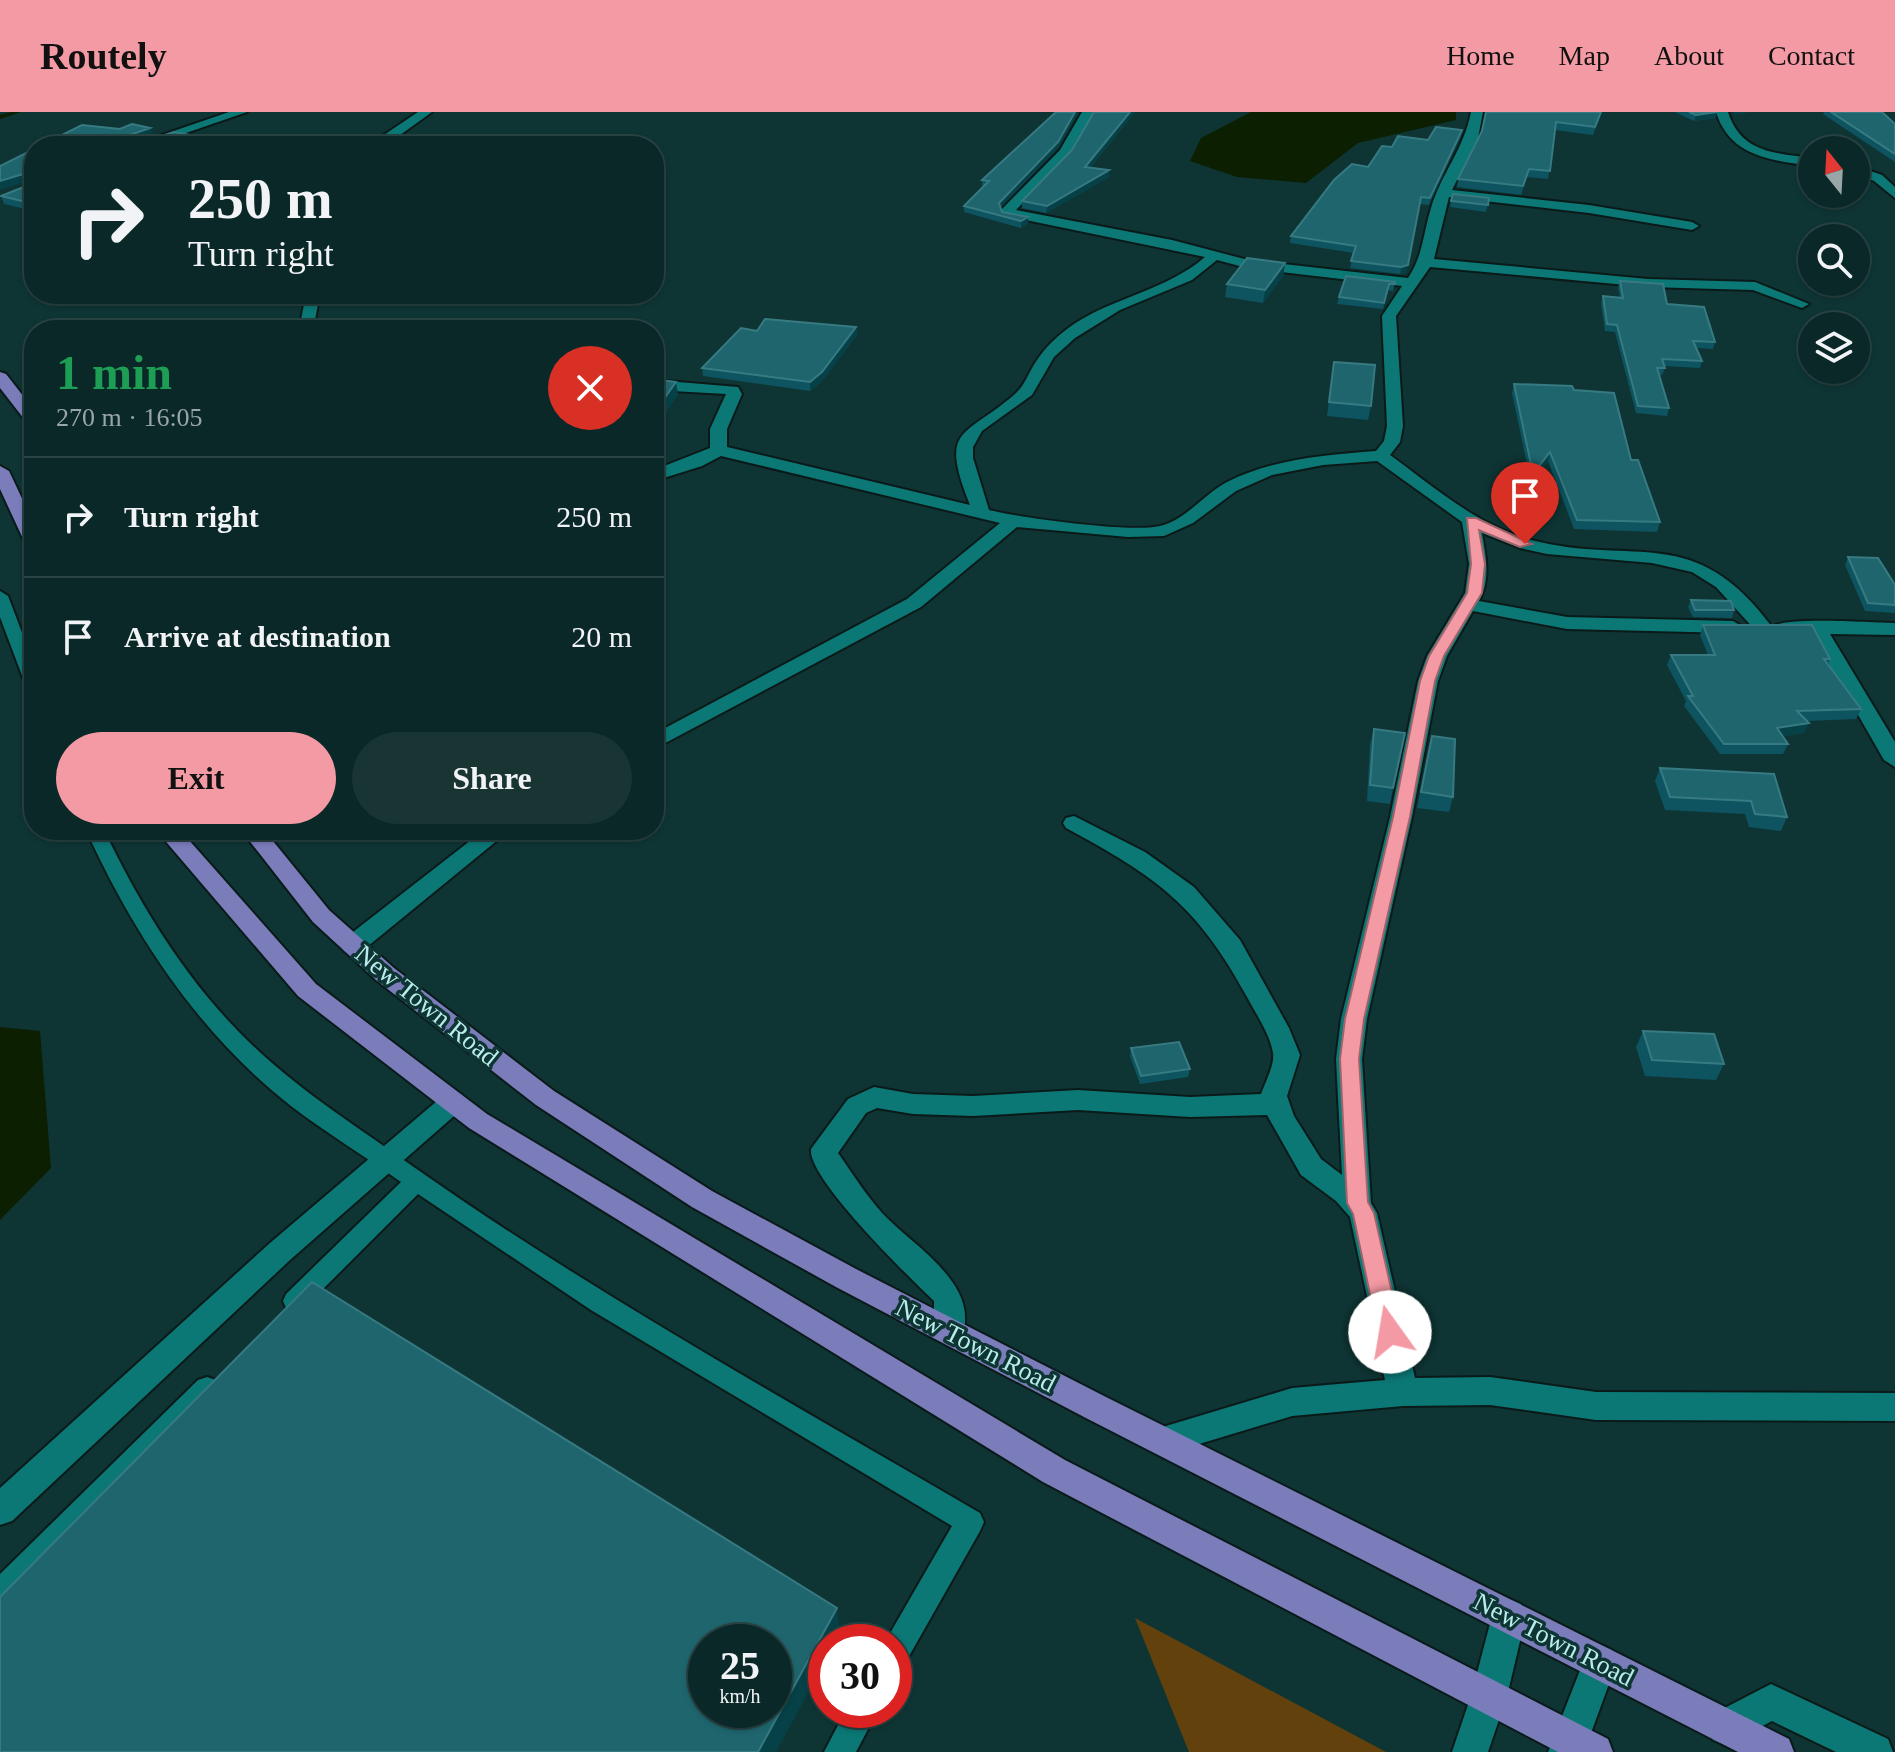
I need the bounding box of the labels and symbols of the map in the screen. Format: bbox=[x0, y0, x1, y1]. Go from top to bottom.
north arrow bbox=[1798, 136, 1870, 208]
pin bbox=[1491, 462, 1559, 544]
street label: New Town Road bbox=[349, 939, 504, 1072]
position arrow bbox=[1348, 1290, 1432, 1374]
street label: New Town Road bbox=[891, 1293, 1060, 1398]
street label: New Town Road bbox=[1469, 1587, 1638, 1692]
speed limit sign: 30 bbox=[808, 1624, 912, 1728]

